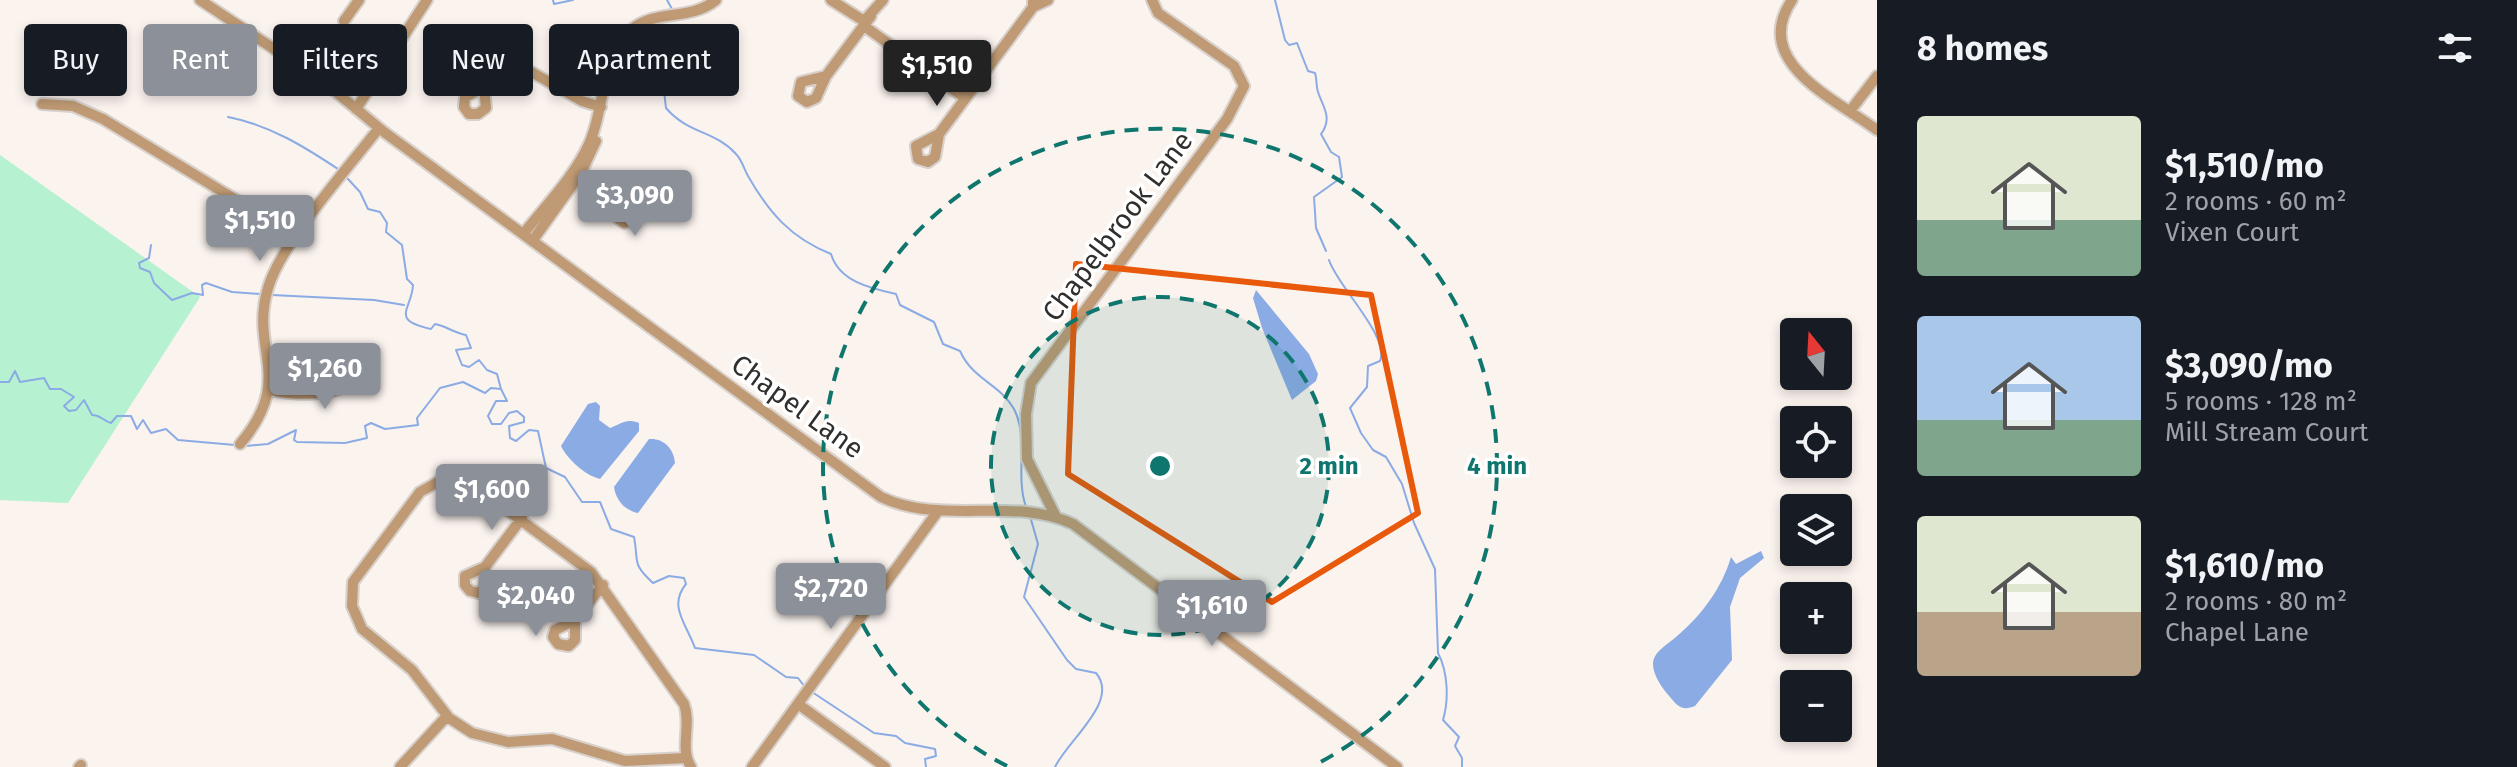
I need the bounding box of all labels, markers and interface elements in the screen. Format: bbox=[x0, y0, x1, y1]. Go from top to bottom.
chip: Buy bbox=[24, 24, 127, 96]
chip: Rent bbox=[143, 24, 257, 96]
chip: Filters bbox=[273, 24, 407, 96]
chip: New bbox=[423, 24, 533, 96]
chip: Apartment bbox=[549, 24, 739, 96]
icon: filters bbox=[2433, 26, 2477, 70]
text: 8 homes bbox=[1917, 28, 2048, 69]
pin: $1,510 bbox=[872, 40, 1002, 108]
text: $1,510 bbox=[901, 50, 973, 81]
street label: Chapelbrook Lane bbox=[1035, 125, 1199, 328]
text: $1,510/mo bbox=[2165, 145, 2324, 186]
icon: home bbox=[1981, 148, 2077, 244]
pin: $3,090 bbox=[570, 170, 700, 238]
text: $3,090 bbox=[596, 180, 674, 211]
text: 2 rooms · 60 m² bbox=[2165, 186, 2347, 217]
pin: $1,510 bbox=[195, 195, 325, 263]
text: $1,510 bbox=[224, 205, 296, 236]
text: Vixen Court bbox=[2165, 217, 2299, 248]
north arrow bbox=[1780, 318, 1852, 390]
map controls bbox=[1780, 318, 1852, 742]
pin: $1,260 bbox=[260, 343, 390, 411]
text: $3,090/mo bbox=[2165, 345, 2333, 386]
street label: Chapel Lane bbox=[725, 347, 870, 465]
icon: home bbox=[1981, 348, 2077, 444]
text: $1,260 bbox=[288, 353, 362, 384]
text: 5 rooms · 128 m² bbox=[2165, 386, 2357, 417]
button: locate bbox=[1780, 406, 1852, 478]
text: Mill Stream Court bbox=[2165, 417, 2369, 448]
centre of rings bbox=[1146, 452, 1174, 480]
text: 2 min bbox=[1300, 452, 1359, 480]
text: 4 min bbox=[1467, 452, 1527, 480]
pin: $1,600 bbox=[427, 464, 557, 532]
text: $1,600 bbox=[454, 474, 530, 505]
button: layers bbox=[1780, 494, 1852, 566]
text: $1,610/mo bbox=[2165, 545, 2324, 586]
icon: home bbox=[1981, 548, 2077, 644]
pin: $2,720 bbox=[766, 563, 896, 631]
pin: $2,040 bbox=[471, 570, 601, 638]
text: $2,720 bbox=[794, 573, 868, 604]
text: $2,040 bbox=[497, 580, 575, 611]
pin: $1,610 bbox=[1147, 580, 1277, 648]
button: + bbox=[1780, 582, 1852, 654]
text: 2 rooms · 80 m² bbox=[2165, 586, 2347, 617]
text: $1,610 bbox=[1176, 590, 1248, 621]
text: Chapel Lane bbox=[2165, 617, 2309, 648]
button: − bbox=[1780, 670, 1852, 742]

